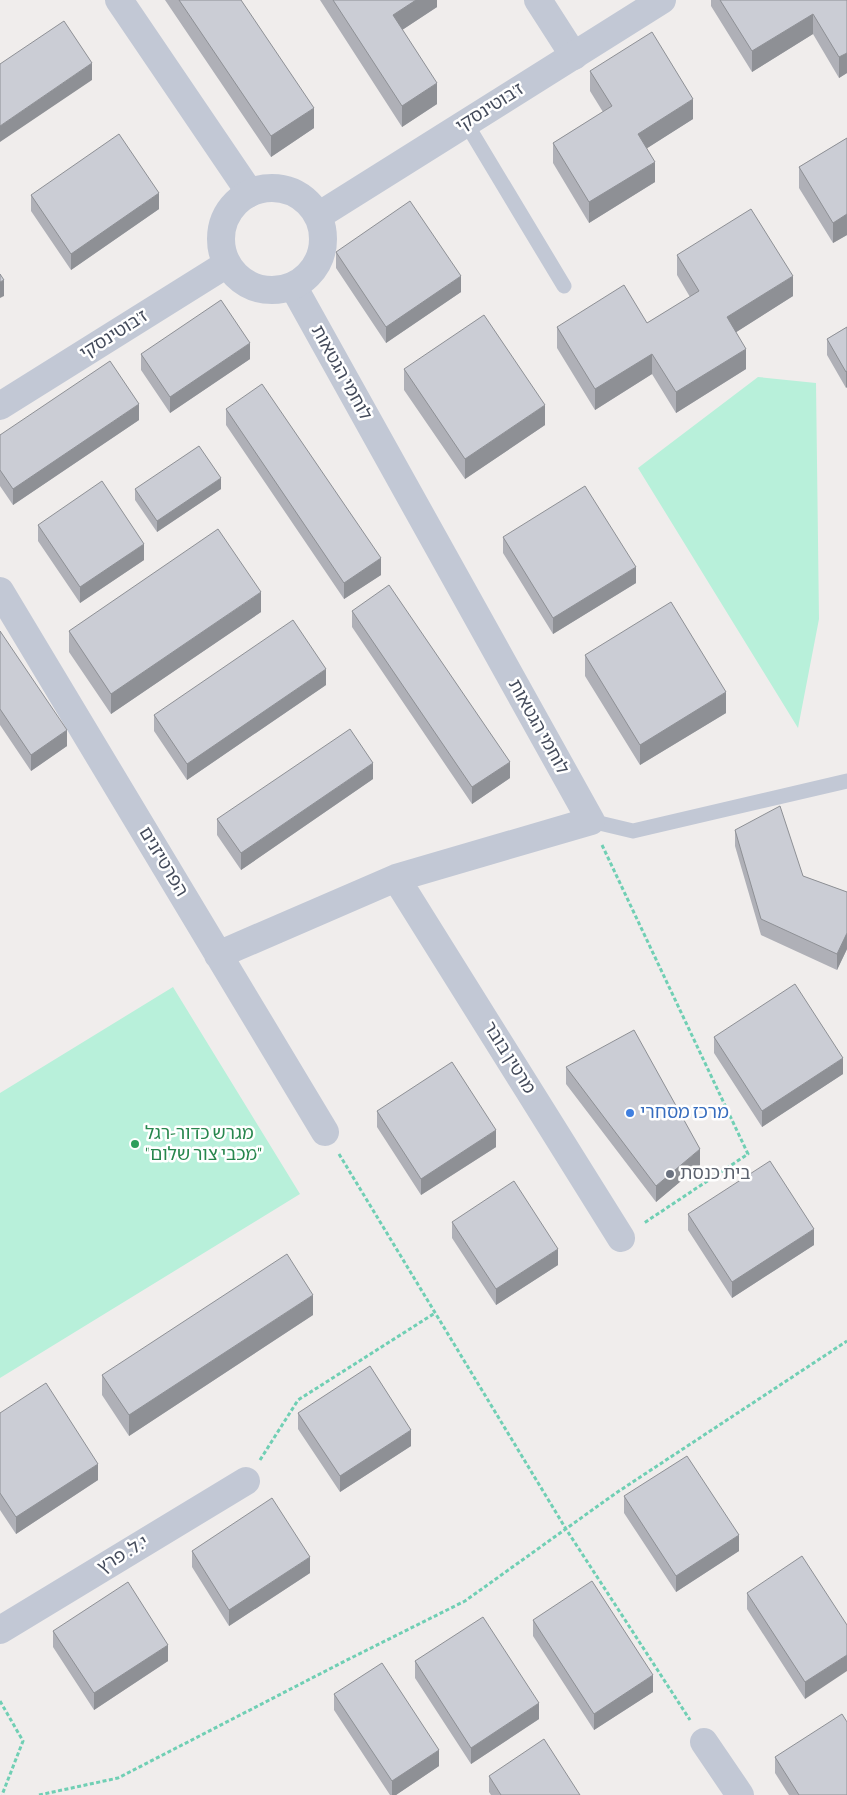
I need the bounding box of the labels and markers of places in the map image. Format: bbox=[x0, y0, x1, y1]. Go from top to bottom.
place label: מרכז מסחרי bbox=[640, 1104, 729, 1122]
marker: מרכז מסחרי bbox=[624, 1107, 636, 1119]
place label: מגרש כדור-רגל "מכבי צור שלום" bbox=[145, 1124, 262, 1164]
marker: מגרש כדור-רגל "מכבי צור שלום" bbox=[129, 1138, 141, 1150]
place label: בית כנסת bbox=[680, 1165, 751, 1183]
marker: בית כנסת bbox=[664, 1168, 676, 1180]

